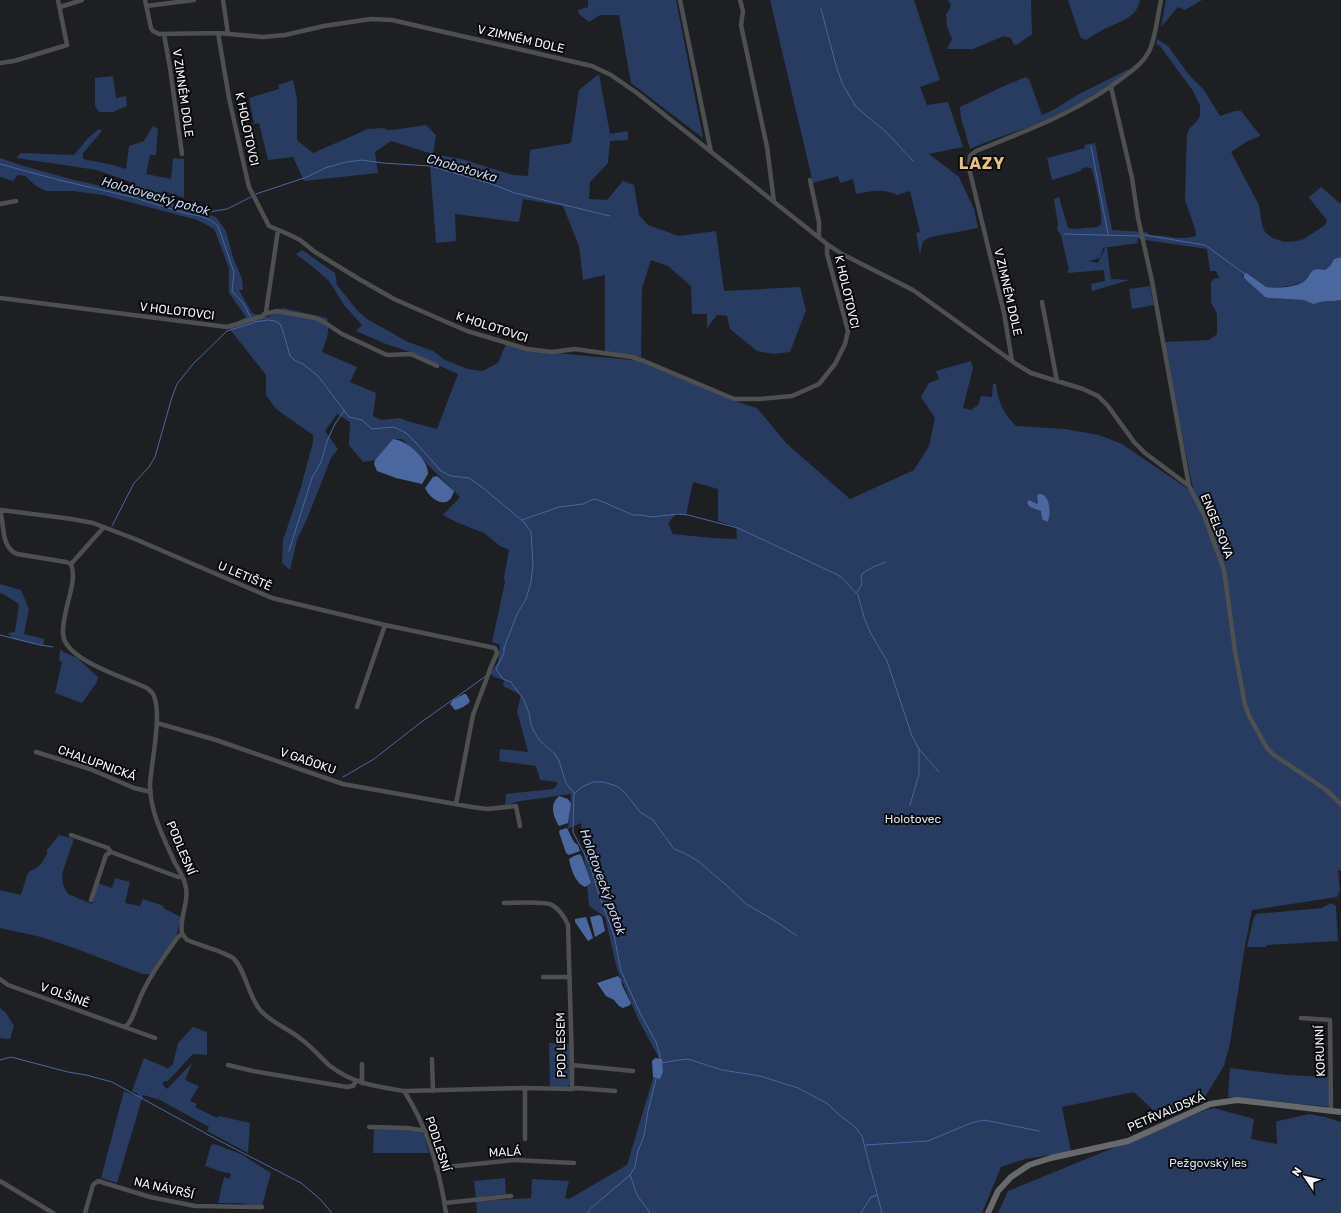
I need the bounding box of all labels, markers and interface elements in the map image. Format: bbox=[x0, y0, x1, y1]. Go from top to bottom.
street label: V ZIMNÉM DOLE bbox=[476, 22, 566, 56]
street label: V ZIMNÉM DOLE bbox=[170, 48, 196, 138]
street label: K HOLOTOVCI bbox=[232, 91, 262, 167]
water label: Chobotovka bbox=[425, 151, 499, 185]
district label: LAZY bbox=[959, 154, 1005, 173]
water label: Holotovecký potok bbox=[100, 173, 212, 219]
street label: V ZIMNÉM DOLE bbox=[991, 247, 1025, 337]
street label: K HOLOTOVCI bbox=[832, 254, 862, 330]
street label: V HOLOTOVCI bbox=[139, 299, 215, 323]
street label: K HOLOTOVCI bbox=[454, 309, 530, 345]
street label: ENGELSOVA bbox=[1198, 492, 1236, 560]
street label: U LETIŠTĚ bbox=[216, 558, 274, 594]
street label: CHALUPNICKÁ bbox=[56, 742, 138, 784]
street label: V GAĎOKU bbox=[278, 745, 338, 777]
park label: Holotovec bbox=[885, 812, 942, 826]
street label: PODLESNÍ bbox=[163, 819, 199, 878]
water label: Holotovecký potok bbox=[577, 827, 629, 937]
street label: V OLŠINĚ bbox=[38, 980, 92, 1010]
street label: POD LESEM bbox=[553, 1012, 569, 1078]
street label: KORUNNÍ bbox=[1312, 1024, 1328, 1077]
street label: PETŘVALDSKÁ bbox=[1125, 1089, 1207, 1135]
street label: PODLESNÍ bbox=[423, 1115, 454, 1174]
street label: MALÁ bbox=[488, 1144, 522, 1160]
park label: Pežgovský les bbox=[1169, 1156, 1247, 1170]
north arrow bbox=[1285, 1157, 1325, 1197]
text: N bbox=[1290, 1165, 1305, 1179]
street label: NA NÁVRŠÍ bbox=[133, 1174, 196, 1202]

